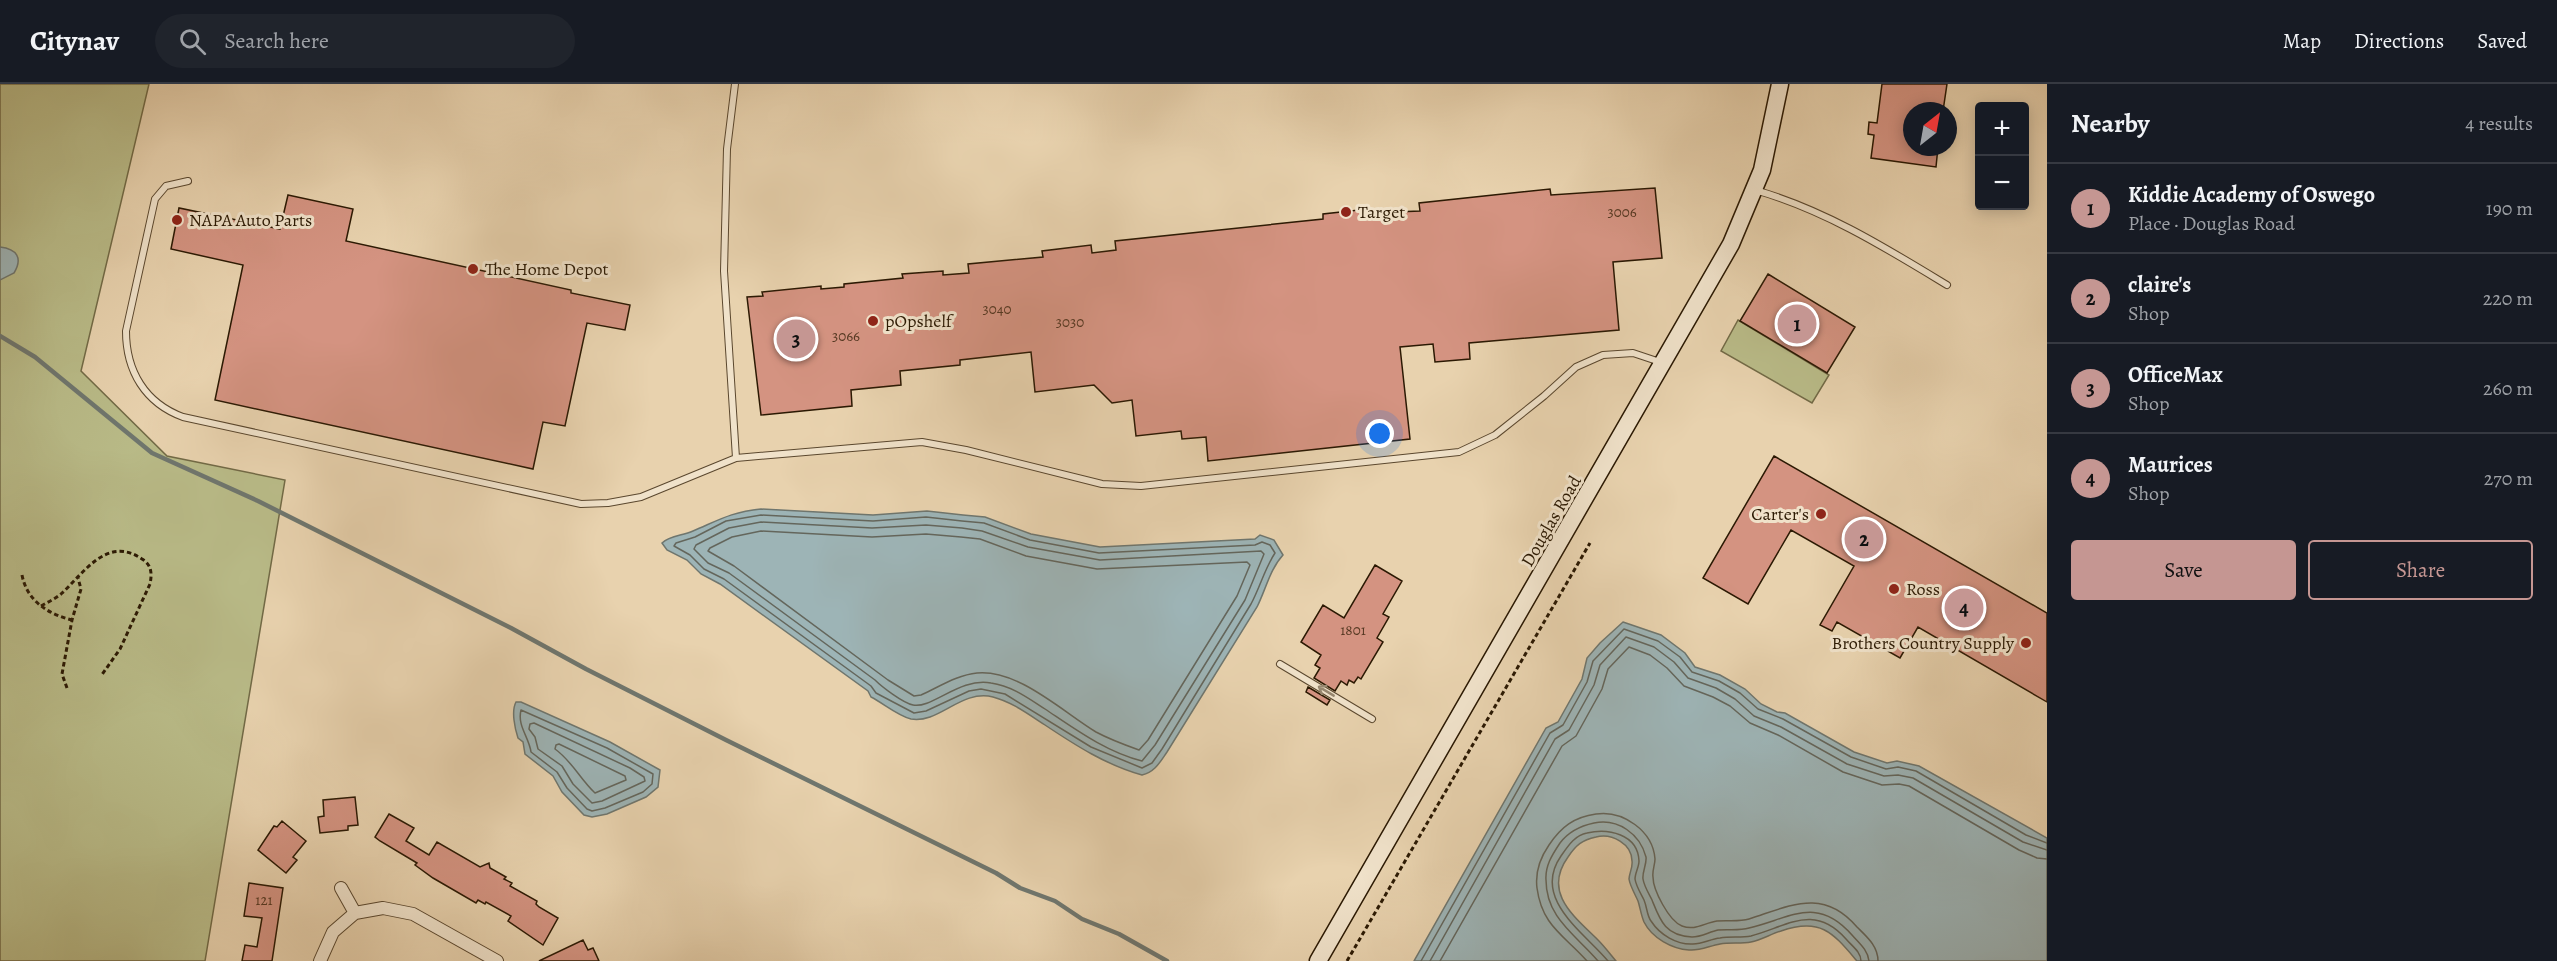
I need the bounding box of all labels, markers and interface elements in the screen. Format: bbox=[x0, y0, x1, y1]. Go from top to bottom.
search box bbox=[155, 14, 575, 68]
text: Citynav bbox=[30, 22, 119, 60]
icon: search bbox=[176, 25, 209, 58]
text: Search here bbox=[224, 26, 329, 56]
text: Map bbox=[2283, 27, 2321, 55]
text: Directions bbox=[2354, 27, 2444, 55]
text: Saved bbox=[2477, 27, 2527, 55]
north arrow bbox=[1903, 102, 1957, 156]
map controls bbox=[1975, 102, 2029, 210]
button: + bbox=[1975, 102, 2029, 156]
text: Nearby bbox=[2071, 106, 2150, 141]
text: 4 results bbox=[2465, 110, 2533, 137]
button: − bbox=[1975, 156, 2029, 210]
text: Kiddie Academy of Oswego bbox=[2128, 180, 2375, 210]
text: 1 bbox=[2087, 195, 2094, 222]
text: 190 m bbox=[2486, 195, 2533, 222]
place label: Target bbox=[1358, 200, 1405, 224]
house number: 3006 bbox=[1607, 202, 1637, 222]
marker: Target bbox=[1339, 205, 1353, 219]
place label: NAPA Auto Parts bbox=[189, 208, 312, 232]
text: Place · Douglas Road bbox=[2128, 210, 2295, 237]
marker: NAPA Auto Parts bbox=[170, 213, 184, 227]
place label: The Home Depot bbox=[485, 257, 608, 281]
marker: The Home Depot bbox=[466, 262, 480, 276]
text: claire's bbox=[2128, 270, 2191, 300]
text: 2 bbox=[2086, 285, 2095, 312]
text: 220 m bbox=[2483, 285, 2533, 312]
house number: 3040 bbox=[982, 299, 1012, 319]
text: Shop bbox=[2128, 300, 2170, 327]
pin: 1 bbox=[1778, 302, 1816, 346]
place label: pOpshelf bbox=[885, 309, 955, 333]
house number: 3030 bbox=[1056, 312, 1084, 332]
marker: pOpshelf bbox=[866, 314, 880, 328]
pin: 3 bbox=[776, 316, 816, 362]
house number: 3066 bbox=[832, 326, 860, 346]
text: OfficeMax bbox=[2128, 360, 2223, 390]
text: 3 bbox=[2086, 375, 2095, 402]
text: 260 m bbox=[2483, 375, 2533, 402]
text: Shop bbox=[2128, 390, 2170, 417]
your location bbox=[1365, 419, 1394, 448]
text: Maurices bbox=[2128, 450, 2213, 480]
text: 4 bbox=[2086, 465, 2095, 492]
text: 270 m bbox=[2484, 465, 2533, 492]
street label: Douglas Road bbox=[1515, 471, 1587, 571]
text: Shop bbox=[2128, 480, 2170, 507]
place label: Carter's bbox=[1751, 502, 1809, 526]
marker: Carter's bbox=[1814, 507, 1828, 521]
pin: 2 bbox=[1844, 516, 1884, 562]
button: Save bbox=[2071, 540, 2296, 600]
button: Share bbox=[2308, 540, 2533, 600]
place label: Ross bbox=[1906, 577, 1940, 601]
marker: Ross bbox=[1887, 582, 1901, 596]
pin: 4 bbox=[1944, 586, 1984, 630]
house number: 1801 bbox=[1340, 620, 1366, 640]
place label: Brothers Country Supply bbox=[1832, 631, 2015, 655]
marker: Brothers Country Supply bbox=[2019, 636, 2033, 650]
one-way arrow bbox=[1318, 685, 1335, 697]
house number: 121 bbox=[255, 890, 273, 910]

